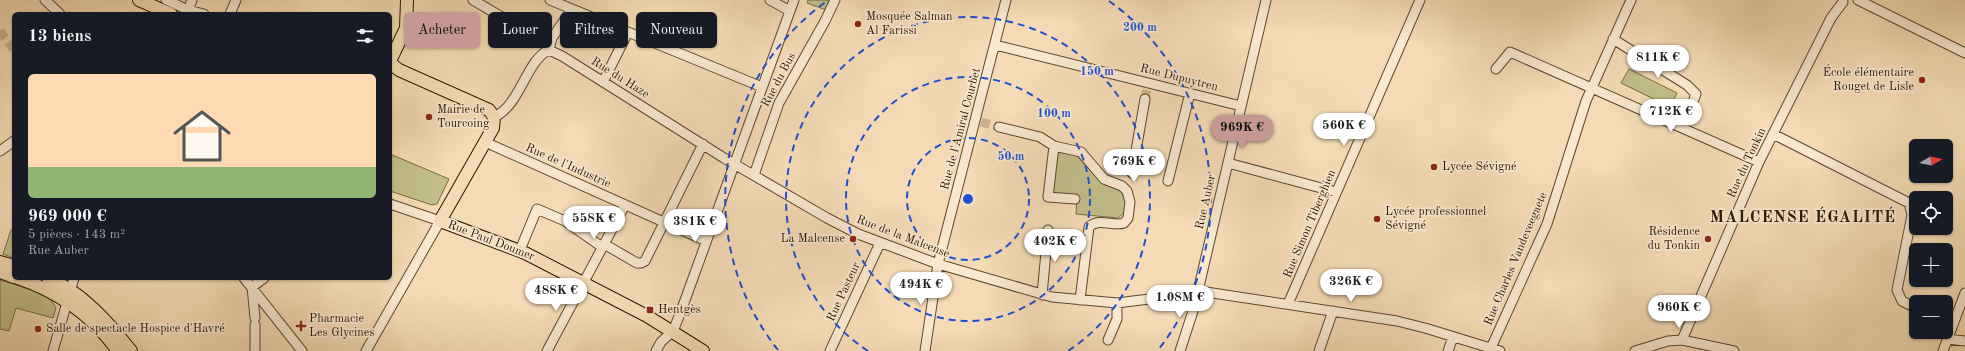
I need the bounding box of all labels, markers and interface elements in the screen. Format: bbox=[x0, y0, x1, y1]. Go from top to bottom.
place label: Mosquée Salman Al Farissi bbox=[866, 11, 953, 37]
chip: Acheter bbox=[404, 12, 480, 48]
chip: Louer bbox=[488, 12, 552, 48]
chip: Filtres bbox=[560, 12, 628, 48]
chip: Nouveau bbox=[636, 12, 717, 48]
marker: Mosquée Salman Al Farissi bbox=[853, 19, 863, 29]
text: 200 m bbox=[1123, 22, 1157, 34]
icon: filters bbox=[354, 25, 376, 47]
text: 13 biens bbox=[28, 28, 91, 45]
pin: 811K € bbox=[1625, 45, 1691, 79]
street label: Rue du Bus bbox=[760, 51, 798, 109]
text: 811K € bbox=[1636, 51, 1680, 64]
street label: Rue du Haze bbox=[589, 55, 652, 101]
street label: Rue Dupuytren bbox=[1139, 63, 1220, 94]
place label: École élémentaire Rouget de Lisle bbox=[1823, 64, 1914, 93]
text: 150 m bbox=[1080, 65, 1114, 78]
street label: Rue de l'Amiral Courbet bbox=[939, 67, 983, 191]
marker: École élémentaire Rouget de Lisle bbox=[1917, 75, 1927, 85]
pin: 712K € bbox=[1638, 99, 1704, 133]
icon: home bbox=[166, 100, 238, 172]
place label: Mairie de Tourcoing bbox=[437, 104, 490, 130]
text: 712K € bbox=[1649, 105, 1693, 118]
text: 100 m bbox=[1037, 108, 1071, 120]
marker: Mairie de Tourcoing bbox=[424, 112, 434, 122]
pin: 560K € bbox=[1311, 113, 1377, 147]
pin: 969K € bbox=[1209, 115, 1275, 149]
text: 560K € bbox=[1322, 119, 1366, 132]
text: 969K € bbox=[1220, 121, 1264, 134]
street label: Rue du Tonkin bbox=[1725, 126, 1769, 200]
north arrow bbox=[1909, 139, 1953, 183]
map controls bbox=[1909, 139, 1953, 339]
street label: Rue de l'Industrie bbox=[523, 142, 613, 190]
pin: 769K € bbox=[1101, 149, 1167, 183]
text: 50 m bbox=[998, 150, 1025, 163]
text: 769K € bbox=[1112, 155, 1156, 168]
place label: Lycée Sévigné bbox=[1442, 161, 1517, 173]
marker: Lycée Sévigné bbox=[1429, 162, 1439, 172]
street label: Rue Simon Tiberghien bbox=[1282, 168, 1338, 280]
street label: Rue Auber bbox=[1194, 173, 1218, 231]
street label: Rue Charles Vandeveegaete bbox=[1482, 190, 1550, 327]
button: locate bbox=[1909, 191, 1953, 235]
centre of rings bbox=[961, 192, 975, 206]
pin: 558K € bbox=[561, 206, 627, 240]
place label: Lycée professionnel Sévigné bbox=[1385, 206, 1486, 232]
district label: MALCENSE ÉGALITÉ bbox=[1710, 206, 1896, 226]
text: 969 000 € bbox=[28, 208, 107, 225]
pin: 381K € bbox=[662, 209, 728, 243]
text: 558K € bbox=[572, 212, 616, 225]
street label: Rue de la Malcense bbox=[855, 214, 952, 260]
marker: Lycée professionnel Sévigné bbox=[1372, 214, 1382, 224]
text: 381K € bbox=[673, 215, 717, 228]
street label: Rue Paul Doumer bbox=[446, 219, 536, 263]
place label: Résidence du Tonkin bbox=[1648, 226, 1701, 252]
text: 5 pièces · 143 m² bbox=[28, 228, 125, 241]
pin: 402K € bbox=[1022, 229, 1088, 263]
place label: La Malcense bbox=[780, 233, 845, 245]
marker: La Malcense bbox=[848, 234, 858, 244]
marker: Résidence du Tonkin bbox=[1703, 234, 1713, 244]
text: 402K € bbox=[1033, 235, 1077, 248]
button: + bbox=[1909, 243, 1953, 287]
text: Rue Auber bbox=[28, 244, 89, 257]
street label: Rue Pasteur bbox=[825, 261, 863, 323]
pin: 326K € bbox=[1318, 269, 1384, 303]
pin: 494K € bbox=[888, 272, 954, 306]
text: 326K € bbox=[1329, 275, 1373, 288]
pin: 488K € bbox=[523, 278, 589, 312]
text: 494K € bbox=[899, 278, 943, 291]
text: 488K € bbox=[534, 284, 578, 297]
pin: 1.08M € bbox=[1143, 285, 1217, 319]
text: 1.08M € bbox=[1155, 291, 1205, 304]
pin: 960K € bbox=[1646, 295, 1712, 329]
button: − bbox=[1909, 295, 1953, 339]
text: 960K € bbox=[1657, 301, 1701, 314]
place label: Hentgès bbox=[658, 304, 701, 316]
marker: Hentgès bbox=[645, 305, 655, 315]
place label: Pharmacie Les Glycines bbox=[309, 313, 374, 339]
marker: Pharmacie Les Glycines bbox=[296, 321, 306, 331]
place label: Salle de spectacle Hospice d'Havré bbox=[46, 323, 225, 335]
marker: Salle de spectacle Hospice d'Havré bbox=[33, 324, 43, 334]

